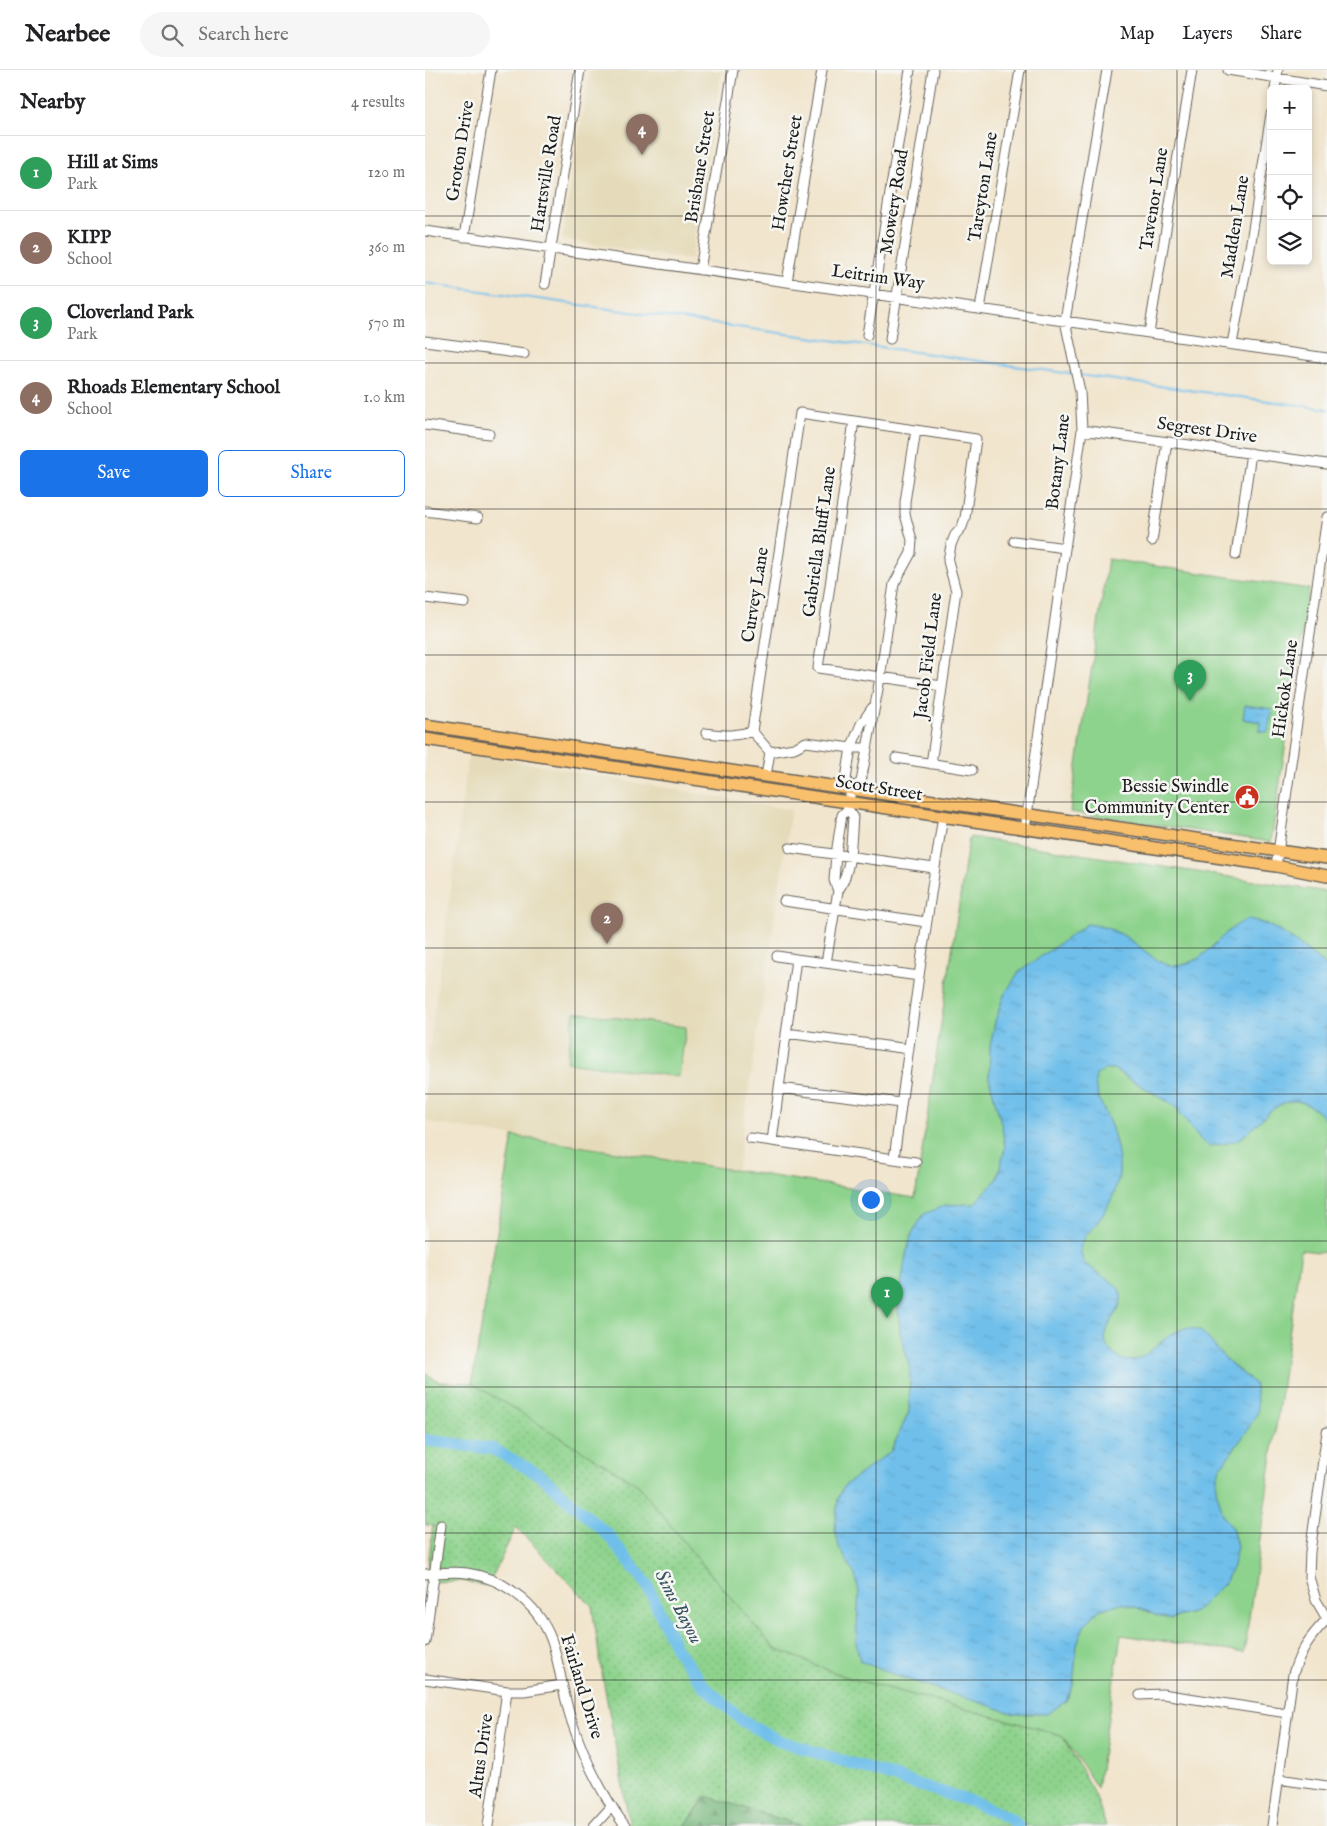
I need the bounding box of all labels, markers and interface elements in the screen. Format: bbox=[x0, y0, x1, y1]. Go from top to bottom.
search box bbox=[140, 12, 490, 57]
text: Nearbee bbox=[25, 19, 110, 50]
icon: search bbox=[158, 21, 186, 49]
text: Search here bbox=[198, 23, 289, 47]
text: Map bbox=[1120, 23, 1154, 46]
text: Layers bbox=[1182, 23, 1233, 46]
text: Share bbox=[1261, 23, 1302, 46]
map controls bbox=[1267, 85, 1312, 265]
button: + bbox=[1267, 85, 1312, 130]
text: Nearby bbox=[20, 89, 85, 116]
text: 4 results bbox=[351, 93, 405, 113]
street label: Groton Drive bbox=[442, 99, 480, 203]
street label: Brisbane Street bbox=[681, 109, 721, 225]
street label: Howcher Street bbox=[767, 113, 809, 233]
street label: Hartsville Road bbox=[526, 114, 568, 234]
pin: 4 bbox=[626, 114, 658, 155]
street label: Tareyton Lane bbox=[964, 130, 1004, 244]
button: − bbox=[1267, 130, 1312, 175]
street label: Tavenor Lane bbox=[1136, 146, 1174, 252]
street label: Mowery Road bbox=[875, 147, 915, 256]
text: Hill at Sims bbox=[67, 151, 158, 175]
text: 1 bbox=[33, 163, 39, 183]
text: 120 m bbox=[368, 163, 405, 183]
street label: Madden Lane bbox=[1216, 174, 1256, 280]
text: Park bbox=[67, 175, 97, 195]
button: locate bbox=[1267, 175, 1312, 220]
button: layers bbox=[1267, 220, 1312, 265]
text: KIPP bbox=[67, 226, 111, 250]
text: 2 bbox=[32, 238, 40, 258]
text: 360 m bbox=[369, 238, 405, 258]
text: School bbox=[67, 250, 112, 270]
street label: Leitrim Way bbox=[830, 260, 926, 296]
text: Cloverland Park bbox=[67, 301, 194, 325]
text: 3 bbox=[33, 313, 39, 333]
text: 570 m bbox=[368, 313, 405, 333]
text: Park bbox=[67, 325, 97, 345]
text: Rhoads Elementary School bbox=[67, 376, 280, 400]
text: 4 bbox=[32, 388, 40, 408]
text: 1.0 km bbox=[363, 388, 405, 408]
text: School bbox=[67, 400, 112, 420]
street label: Botany Lane bbox=[1042, 413, 1076, 511]
street label: Segrest Drive bbox=[1156, 413, 1258, 449]
button: Save bbox=[20, 450, 208, 497]
button: Share bbox=[218, 450, 405, 497]
street label: Gabriella Bluff Lane bbox=[798, 465, 842, 619]
street label: Curvey Lane bbox=[737, 546, 775, 644]
street label: Jacob Field Lane bbox=[910, 592, 948, 722]
street label: Hickok Lane bbox=[1268, 638, 1304, 740]
pin: 3 bbox=[1174, 660, 1206, 701]
street label: Scott Street bbox=[834, 771, 924, 807]
place label: Bessie Swindle Community Center bbox=[1084, 776, 1229, 820]
public building icon: Bessie Swindle Community Center bbox=[1234, 784, 1260, 810]
pin: 2 bbox=[591, 903, 623, 944]
your location bbox=[858, 1187, 884, 1213]
pin: 1 bbox=[871, 1277, 903, 1318]
water label: Sims Bayou bbox=[648, 1566, 708, 1648]
street label: Fairland Drive bbox=[554, 1632, 608, 1742]
street label: Altus Drive bbox=[465, 1712, 499, 1801]

